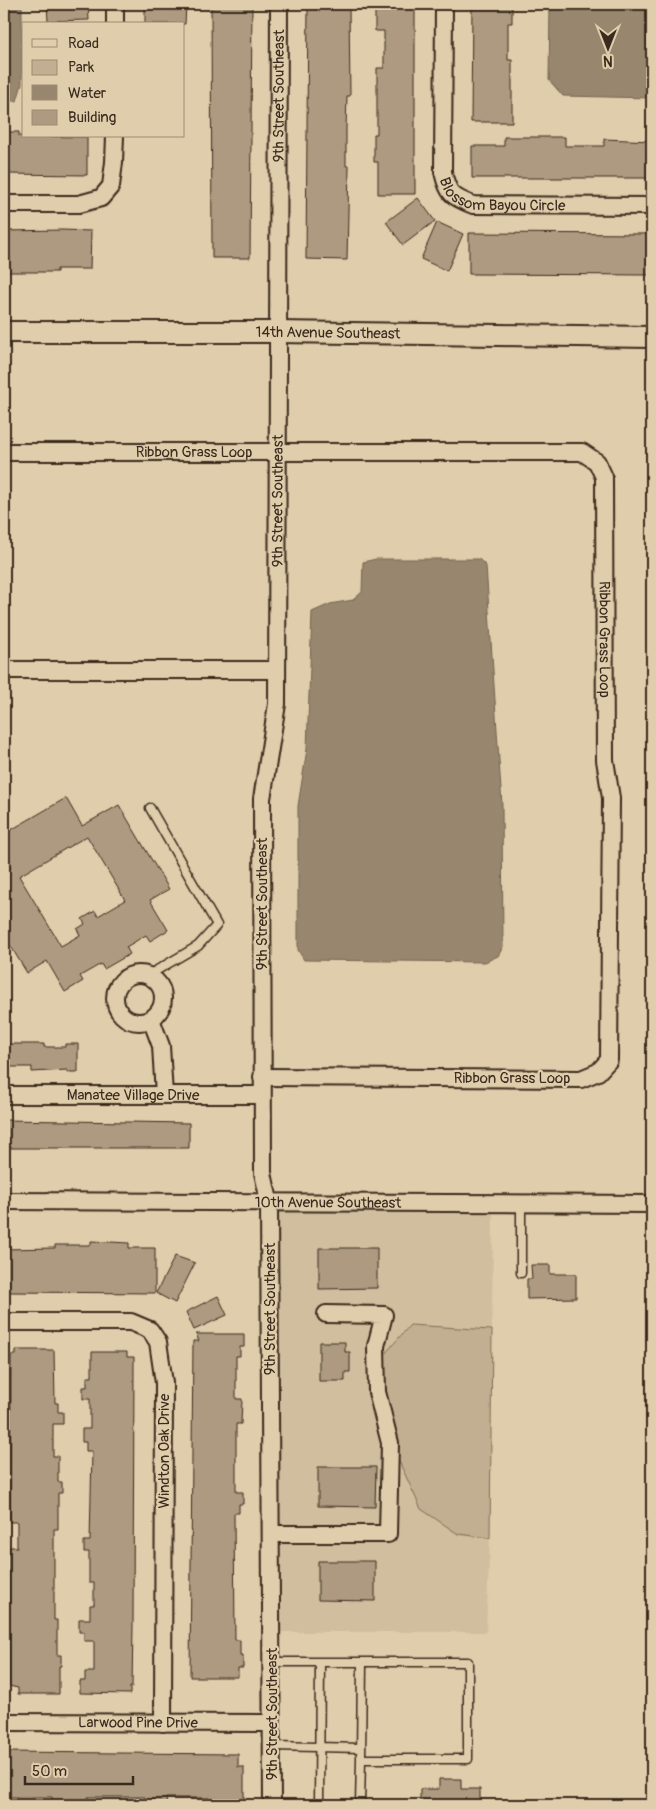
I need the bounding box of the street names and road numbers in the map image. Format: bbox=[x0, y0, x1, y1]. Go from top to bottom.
street label: 9th Street Southeast bbox=[270, 29, 289, 162]
street label: Blossom Bayou Circle bbox=[435, 175, 566, 216]
street label: 14th Avenue Southeast bbox=[256, 323, 402, 344]
street label: 9th Street Southeast bbox=[268, 433, 288, 567]
street label: Ribbon Grass Loop bbox=[136, 443, 252, 462]
street label: Ribbon Grass Loop bbox=[594, 581, 614, 698]
street label: 9th Street Southeast bbox=[253, 837, 272, 970]
street label: Ribbon Grass Loop bbox=[454, 1069, 570, 1088]
street label: Manatee Village Drive bbox=[67, 1086, 200, 1105]
street label: 10th Avenue Southeast bbox=[255, 1193, 402, 1213]
street label: 9th Street Southeast bbox=[261, 1242, 280, 1375]
street label: Windton Oak Drive bbox=[155, 1393, 174, 1508]
street label: 9th Street Southeast bbox=[263, 1647, 282, 1780]
street label: Larwood Pine Drive bbox=[78, 1713, 199, 1733]

